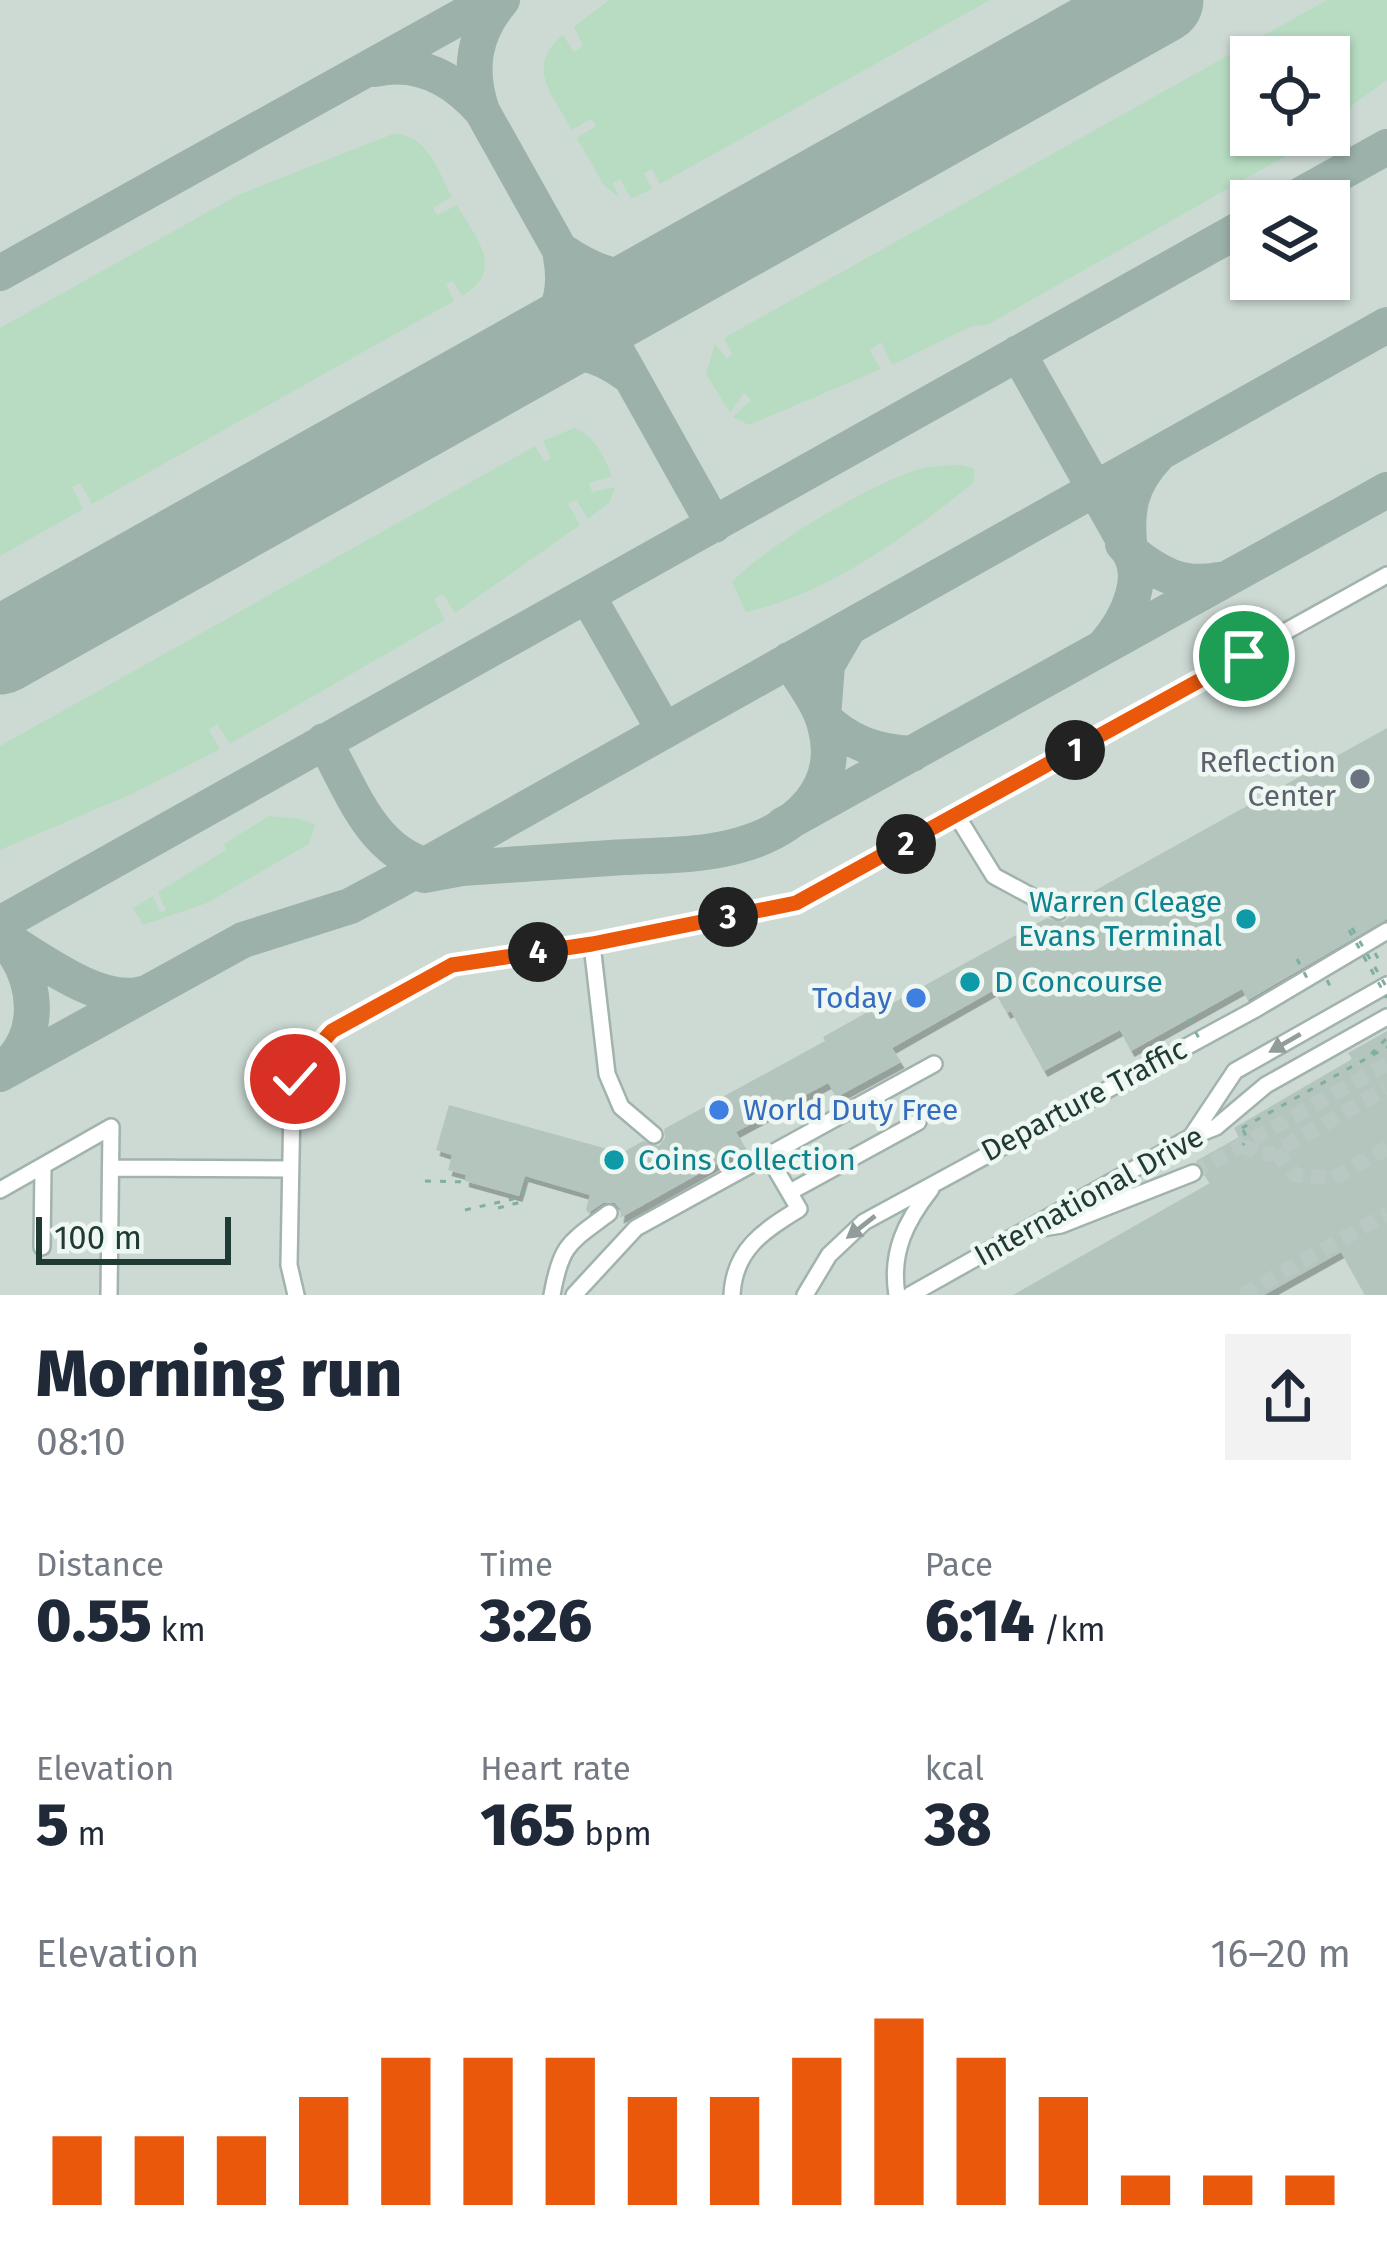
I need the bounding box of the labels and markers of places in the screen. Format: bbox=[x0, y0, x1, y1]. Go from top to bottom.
pin bbox=[1193, 605, 1295, 707]
pin: 1 bbox=[1045, 720, 1105, 780]
place label: Reflection Center bbox=[1199, 744, 1336, 814]
marker: Reflection Center bbox=[1347, 766, 1373, 792]
pin: 2 bbox=[876, 814, 936, 874]
place label: Warren Cleage Evans Terminal bbox=[1018, 884, 1222, 954]
pin: 3 bbox=[698, 887, 758, 947]
marker: Warren Cleage Evans Terminal bbox=[1233, 906, 1259, 932]
pin: 4 bbox=[508, 922, 568, 982]
place label: D Concourse bbox=[994, 964, 1163, 1000]
marker: D Concourse bbox=[957, 969, 983, 995]
place label: Today bbox=[812, 980, 892, 1016]
marker: Today bbox=[903, 985, 929, 1011]
pin bbox=[244, 1028, 346, 1130]
place label: World Duty Free bbox=[743, 1092, 958, 1128]
marker: World Duty Free bbox=[706, 1097, 732, 1123]
place label: Coins Collection bbox=[638, 1142, 856, 1178]
marker: Coins Collection bbox=[601, 1147, 627, 1173]

